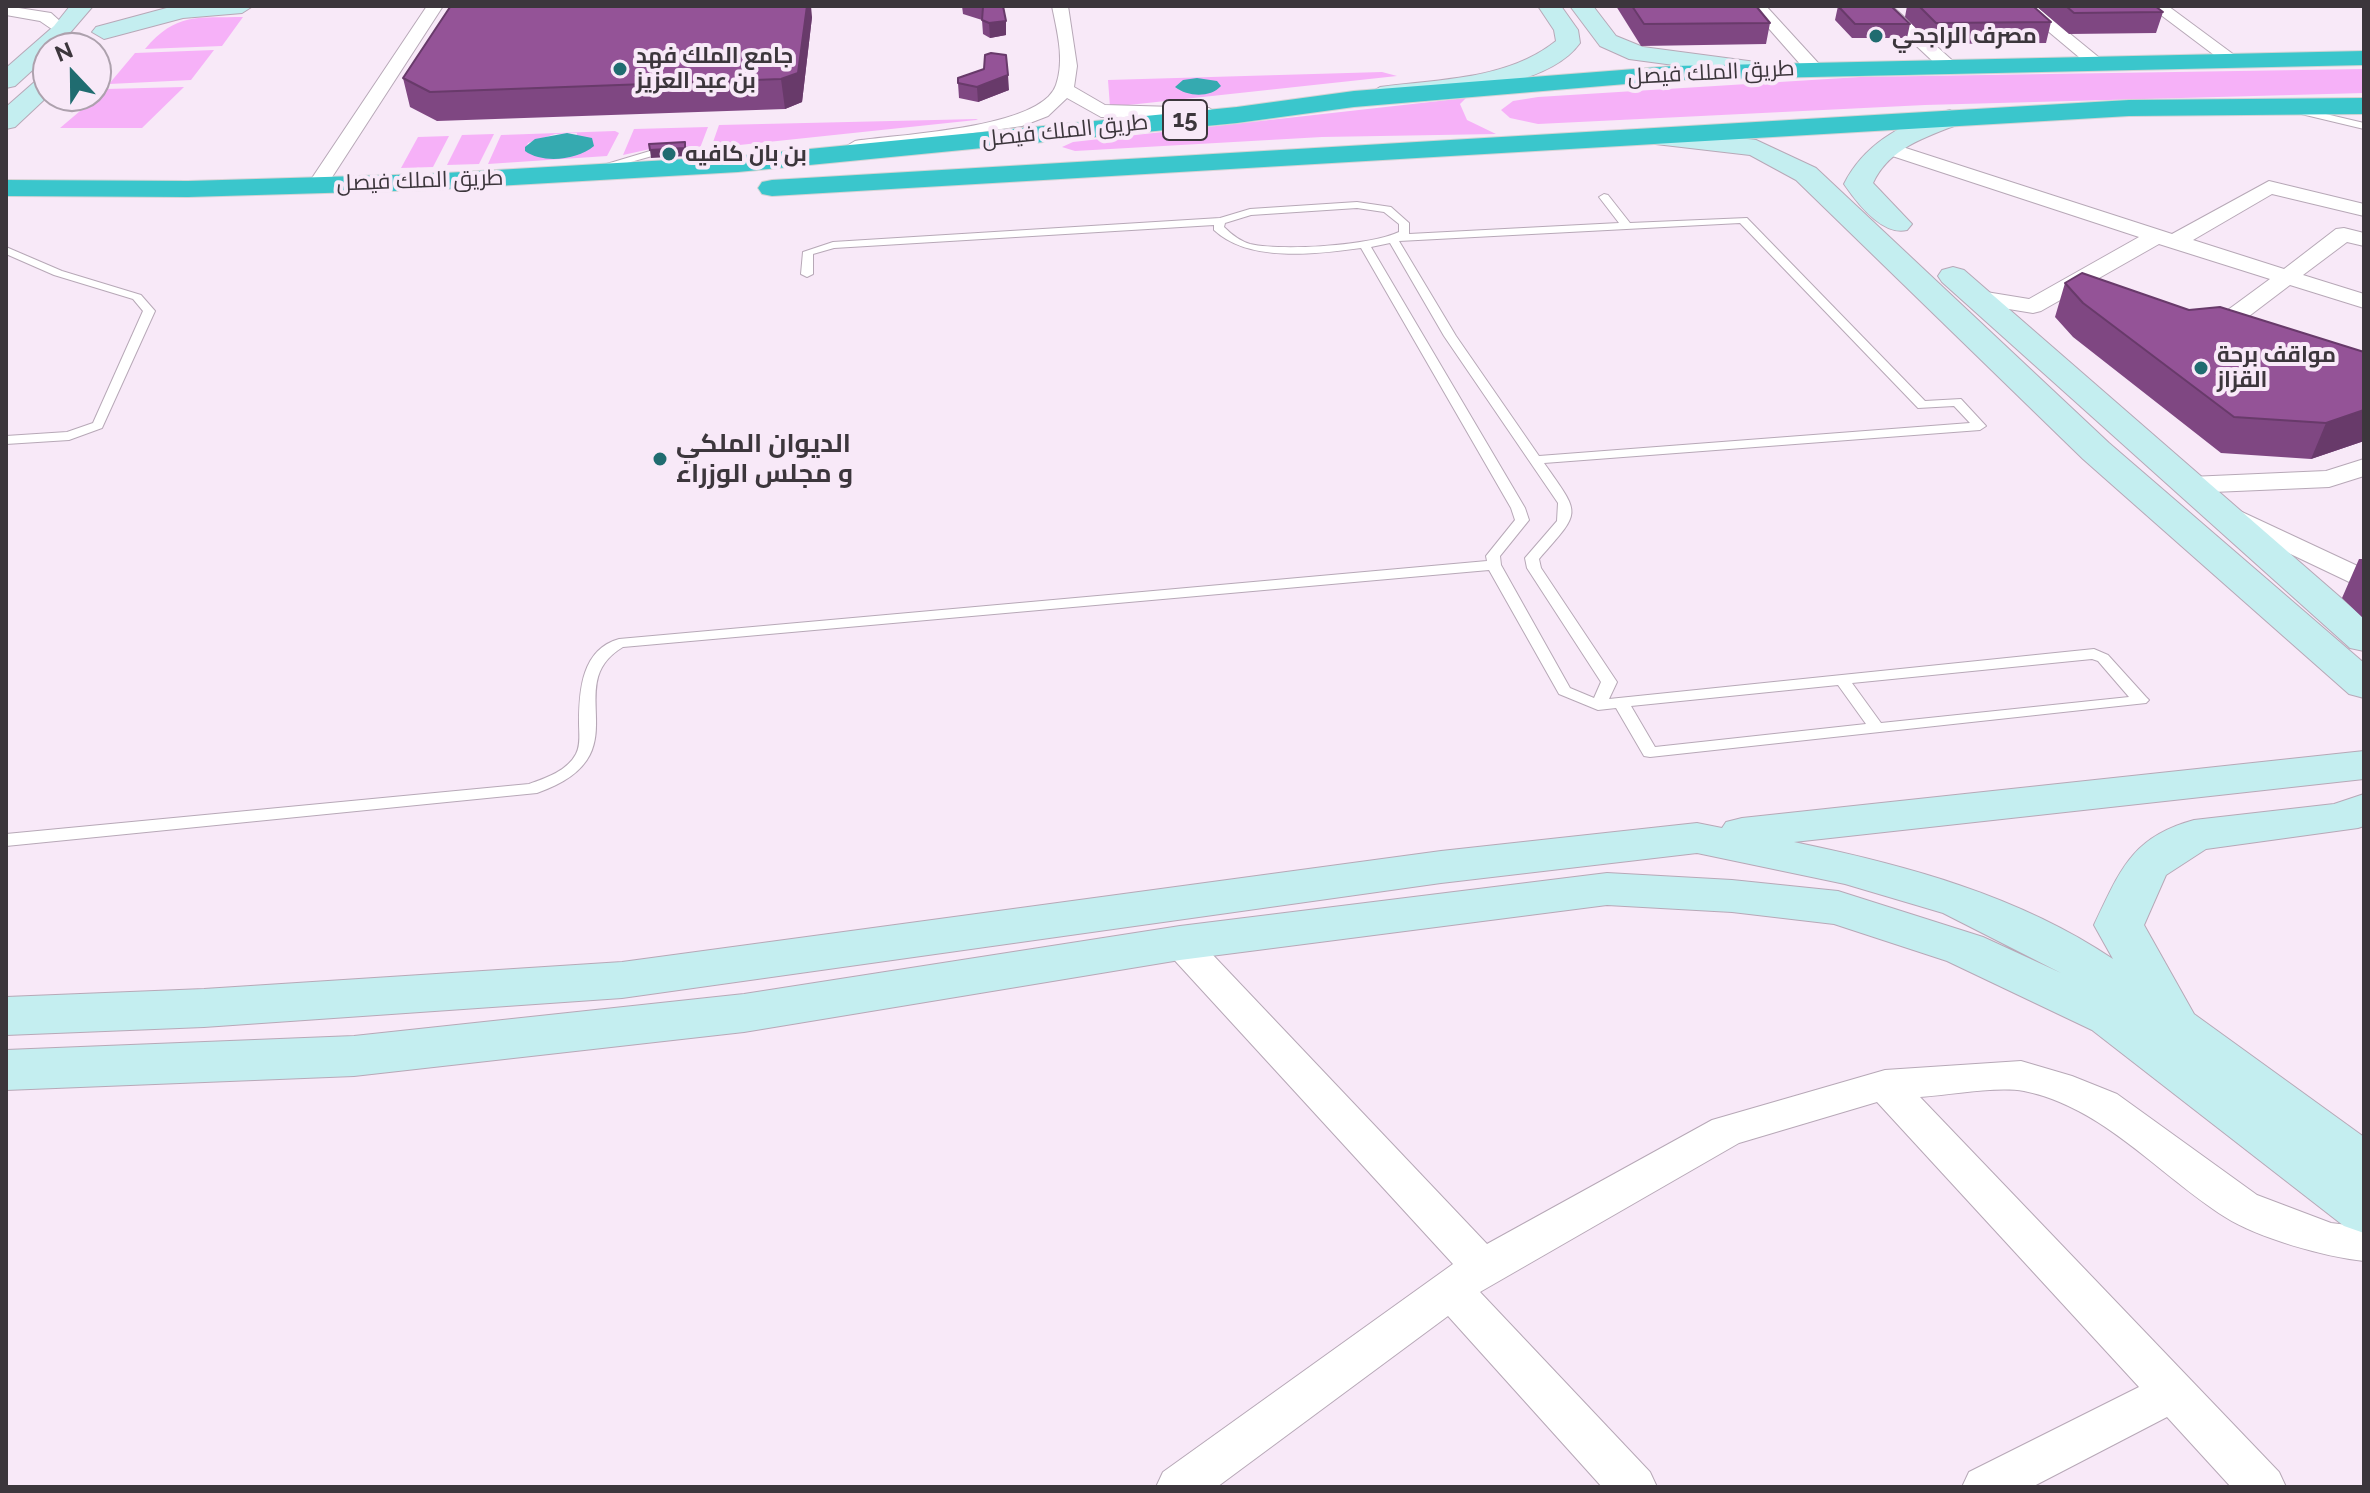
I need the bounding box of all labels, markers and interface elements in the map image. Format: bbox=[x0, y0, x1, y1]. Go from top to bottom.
place label: مصرف الراجحي bbox=[1892, 23, 2037, 49]
marker: مصرف الراجحي bbox=[1867, 27, 1885, 45]
north arrow bbox=[32, 32, 112, 112]
text: N bbox=[51, 36, 76, 67]
place label: جامع الملك فهد بن عبد العزيز bbox=[636, 43, 793, 94]
street label: طريق الملك فيصل bbox=[1627, 55, 1795, 91]
marker: جامع الملك فهد بن عبد العزيز bbox=[611, 60, 629, 78]
road number: 15 bbox=[1163, 100, 1207, 140]
street label: طريق الملك فيصل bbox=[981, 109, 1149, 153]
place label: بن بان كافيه bbox=[685, 141, 807, 167]
marker: بن بان كافيه bbox=[660, 145, 678, 163]
street label: طريق الملك فيصل bbox=[336, 165, 504, 197]
place label: مواقف برحة القزاز bbox=[2217, 342, 2336, 394]
marker: مواقف برحة القزاز bbox=[2192, 359, 2210, 377]
place label: الديوان الملكي و مجلس الوزراء bbox=[676, 428, 853, 490]
marker: الديوان الملكي و مجلس الوزراء bbox=[651, 450, 669, 468]

